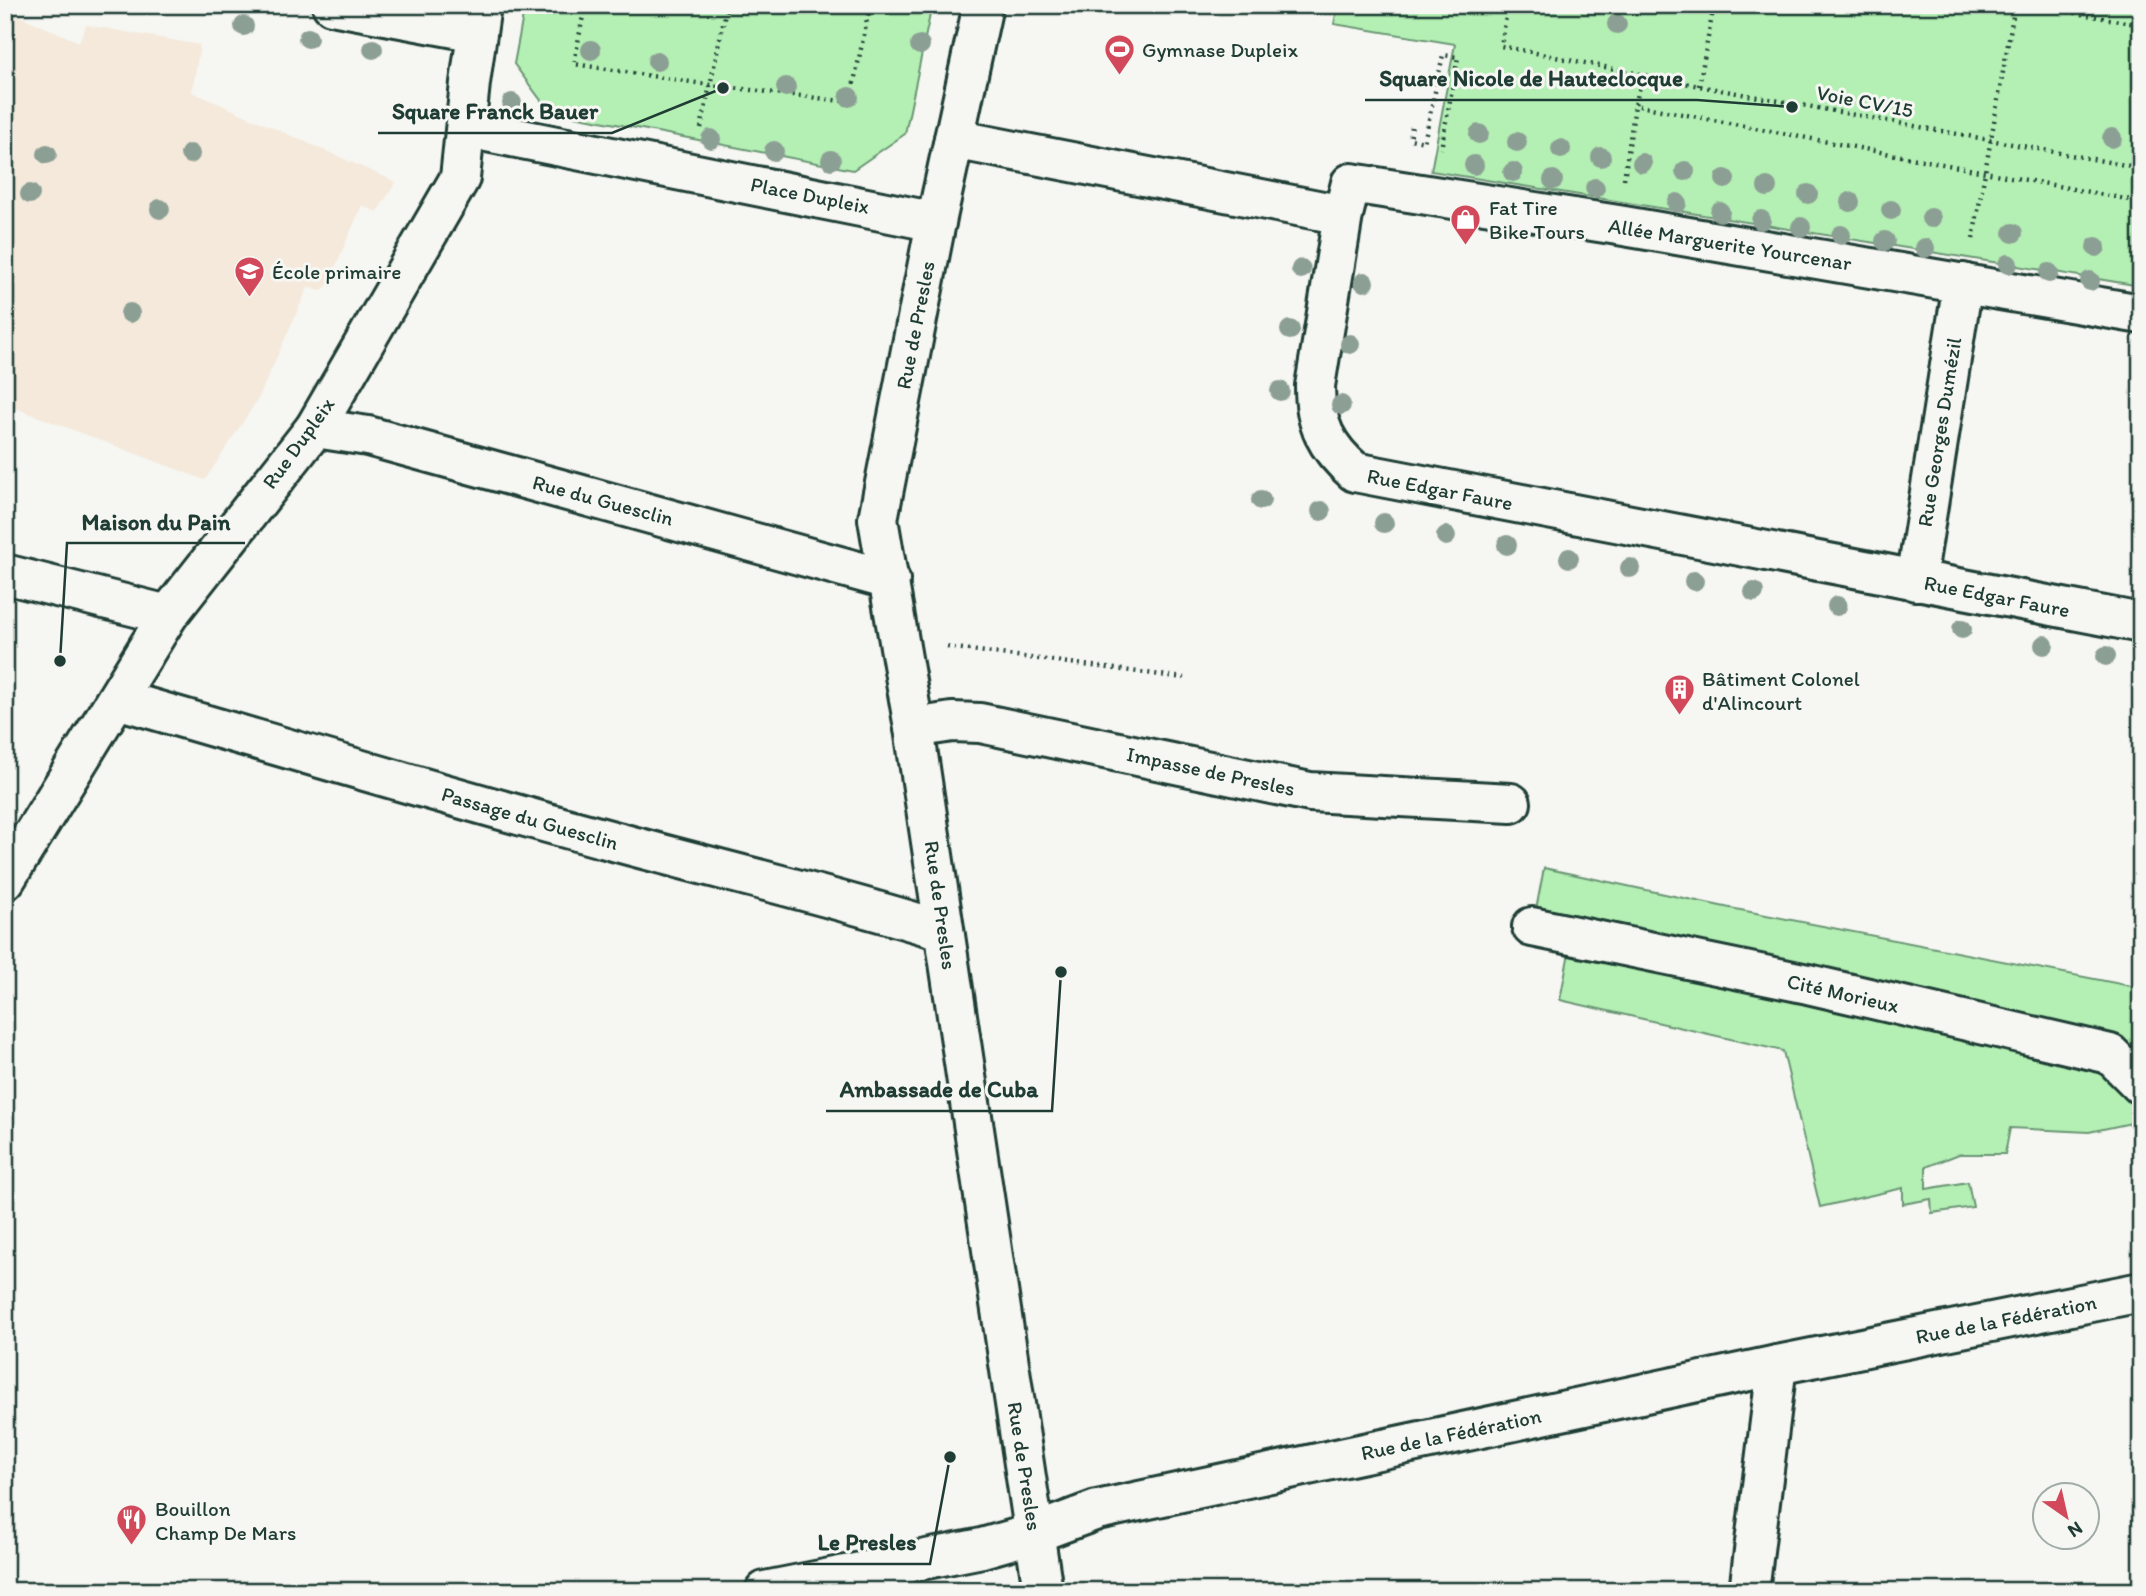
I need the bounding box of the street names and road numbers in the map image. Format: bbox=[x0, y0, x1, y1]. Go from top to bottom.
street label: Voie CV/15 bbox=[1815, 79, 1915, 123]
street label: Place Dupleix bbox=[748, 171, 872, 219]
street label: Allée Marguerite Yourcenar bbox=[1607, 212, 1854, 276]
street label: Rue de Presles bbox=[890, 259, 940, 391]
street label: Rue Georges Dumézil bbox=[1912, 335, 1966, 529]
street label: Rue Dupleix bbox=[256, 392, 340, 494]
street label: Rue Edgar Faure bbox=[1365, 463, 1515, 515]
street label: Rue du Guesclin bbox=[530, 469, 676, 531]
street label: Rue Edgar Faure bbox=[1922, 570, 2072, 622]
street label: Impasse de Presles bbox=[1125, 741, 1297, 801]
street label: Passage du Guesclin bbox=[439, 781, 621, 855]
street label: Rue de Presles bbox=[920, 839, 962, 971]
street label: Cité Morieux bbox=[1785, 968, 1902, 1018]
street label: Rue de la Fédération bbox=[1913, 1289, 2099, 1349]
street label: Rue de Presles bbox=[1002, 1400, 1048, 1532]
street label: Rue de la Fédération bbox=[1359, 1403, 1544, 1465]

